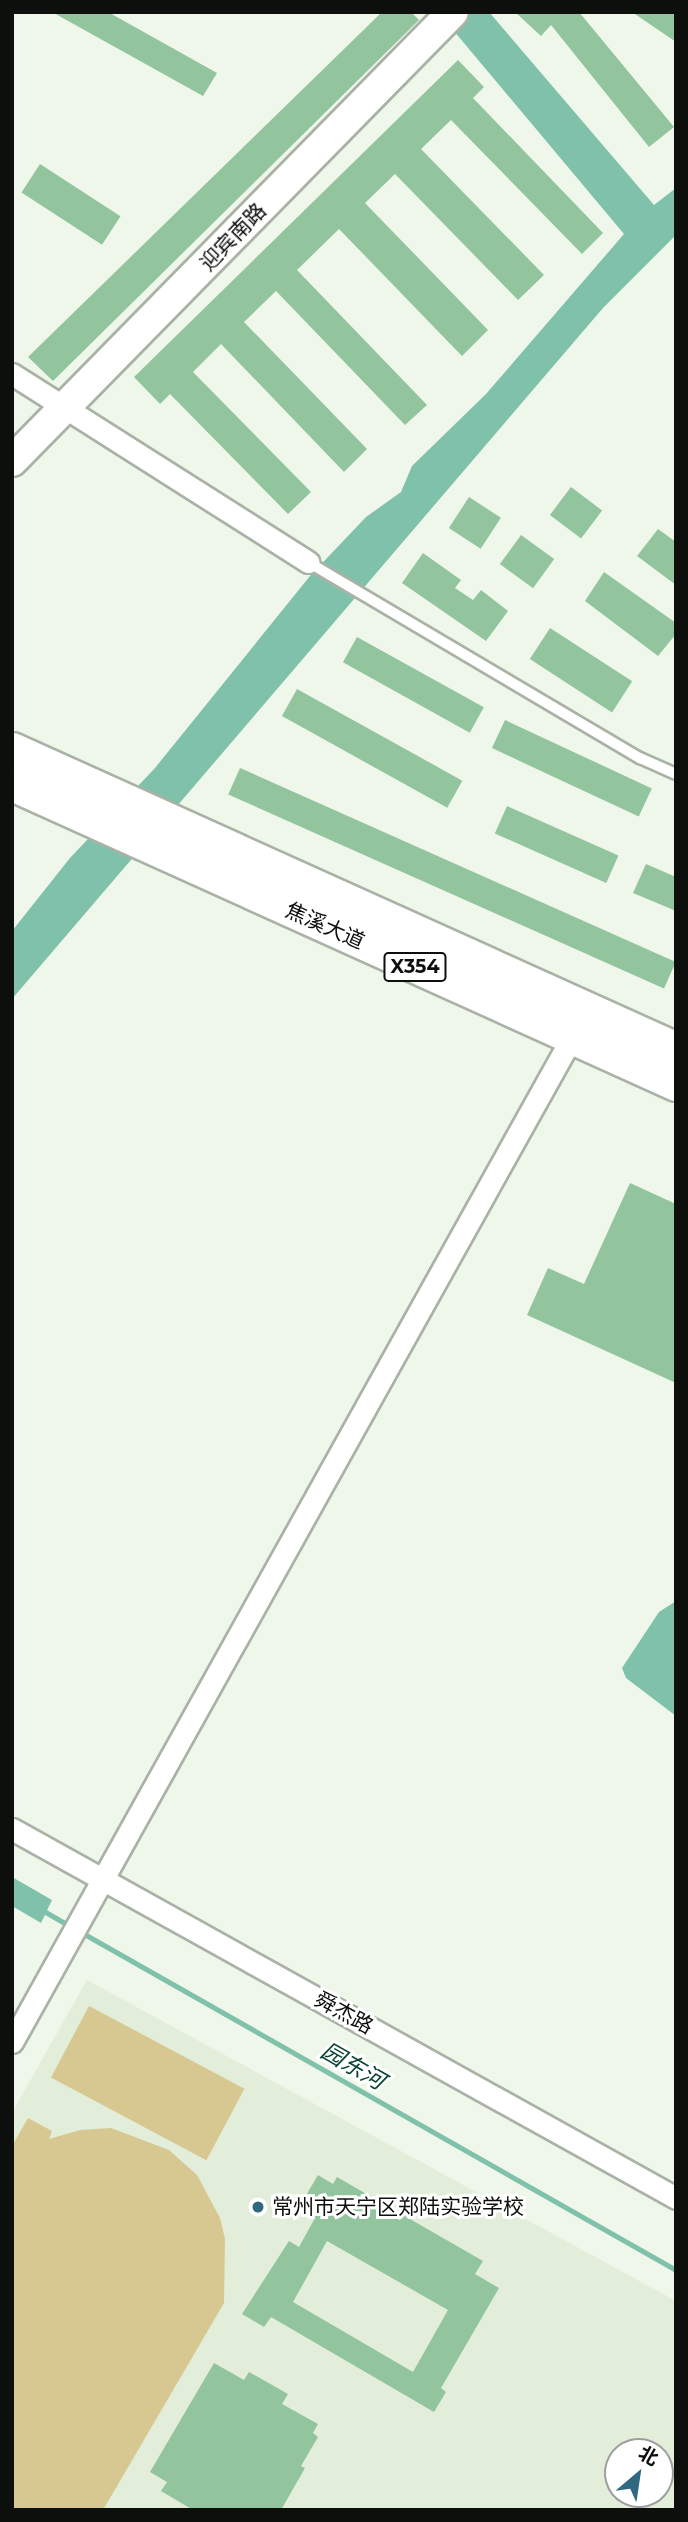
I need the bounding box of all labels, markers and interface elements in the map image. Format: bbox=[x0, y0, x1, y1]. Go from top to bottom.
street label: 迎宾南路 bbox=[195, 198, 271, 276]
street label: 焦溪大道 bbox=[282, 897, 368, 955]
road number: X354 bbox=[382, 951, 448, 982]
street label: 舜杰路 bbox=[310, 1987, 378, 2039]
water label: 园东河 bbox=[316, 2037, 390, 2095]
place label: 常州市天宁区郑陆实验学校 bbox=[272, 2194, 524, 2220]
marker: 常州市天宁区郑陆实验学校 bbox=[250, 2199, 266, 2215]
north arrow bbox=[604, 2438, 674, 2508]
text: 北 bbox=[635, 2441, 662, 2471]

